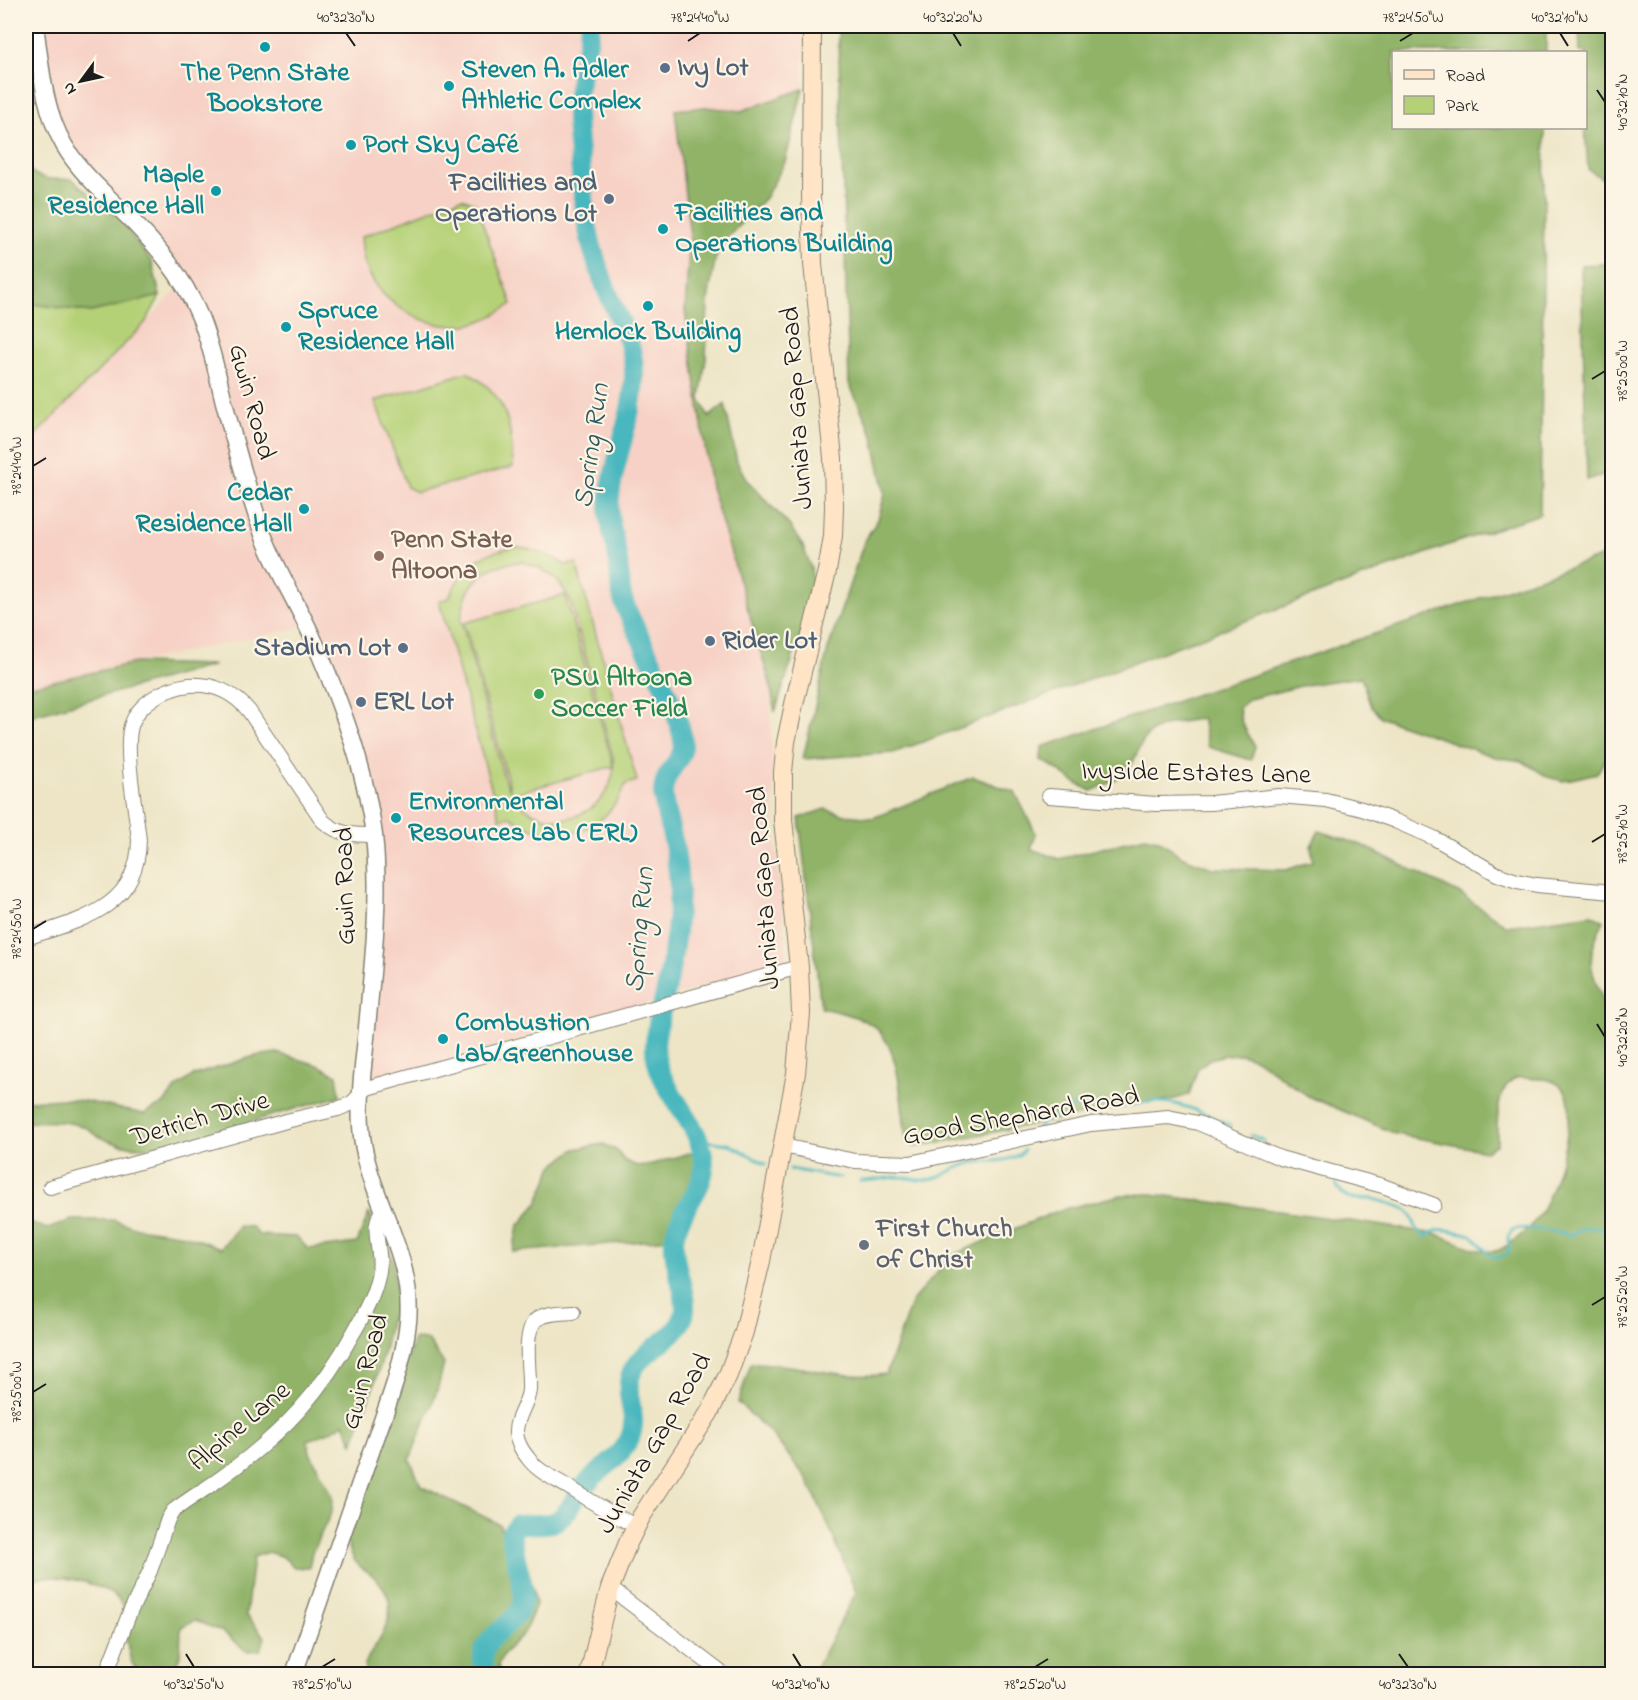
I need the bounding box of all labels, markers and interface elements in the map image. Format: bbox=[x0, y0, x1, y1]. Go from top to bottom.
text: 40°32'30"N bbox=[317, 7, 375, 29]
text: 78°24'40"W bbox=[671, 7, 729, 29]
text: 40°32'20"N bbox=[923, 7, 983, 29]
text: 78°24'50"W bbox=[1382, 7, 1444, 29]
text: 40°32'10"N bbox=[1532, 7, 1588, 29]
marker: The Penn State Bookstore bbox=[258, 40, 272, 54]
place label: Ivy Lot bbox=[677, 49, 750, 88]
north arrow bbox=[51, 51, 111, 111]
place label: Steven A. Adler Athletic Complex bbox=[461, 51, 641, 121]
legend bbox=[1392, 51, 1587, 129]
place label: The Penn State Bookstore bbox=[181, 54, 350, 124]
marker: Ivy Lot bbox=[658, 61, 672, 75]
text: Road bbox=[1446, 64, 1485, 90]
text: 40°32'10"N bbox=[1612, 74, 1634, 130]
text: N bbox=[57, 77, 83, 99]
marker: Steven A. Adler Athletic Complex bbox=[442, 79, 456, 93]
text: Park bbox=[1446, 94, 1479, 120]
place label: Port Sky Café bbox=[363, 126, 519, 165]
marker: Port Sky Café bbox=[344, 138, 358, 152]
place label: Maple Residence Hall bbox=[48, 156, 205, 226]
place label: Facilities and Operations Lot bbox=[435, 164, 598, 234]
marker: Maple Residence Hall bbox=[209, 184, 223, 198]
marker: Facilities and Operations Lot bbox=[602, 192, 616, 206]
place label: Facilities and Operations Building bbox=[673, 194, 893, 265]
marker: Facilities and Operations Building bbox=[656, 222, 670, 236]
place label: Spruce Residence Hall bbox=[298, 292, 454, 362]
marker: Hemlock Building bbox=[641, 299, 655, 313]
street label: Juniata Gap Road bbox=[771, 305, 825, 511]
place label: Hemlock Building bbox=[555, 313, 741, 353]
marker: Spruce Residence Hall bbox=[279, 320, 293, 334]
street label: Gwin Road bbox=[217, 340, 285, 464]
text: 78°25'00"W bbox=[1612, 340, 1634, 402]
water label: Spring Run bbox=[564, 380, 622, 511]
text: 78°24'40"W bbox=[6, 437, 28, 495]
place label: Cedar Residence Hall bbox=[136, 474, 293, 544]
marker: Cedar Residence Hall bbox=[297, 502, 311, 516]
place label: Penn State Altoona bbox=[391, 521, 514, 591]
marker: Penn State Altoona bbox=[372, 549, 386, 563]
place label: Rider Lot bbox=[722, 622, 818, 661]
place label: Stadium Lot bbox=[254, 629, 392, 668]
marker: Rider Lot bbox=[703, 634, 717, 648]
marker: Stadium Lot bbox=[396, 641, 410, 655]
place label: PSU Altoona Soccer Field bbox=[551, 659, 692, 729]
place label: ERL Lot bbox=[373, 683, 455, 722]
marker: PSU Altoona Soccer Field bbox=[532, 687, 546, 701]
marker: ERL Lot bbox=[354, 695, 368, 709]
street label: Ivyside Estates Lane bbox=[1081, 752, 1312, 796]
place label: Environmental Resources Lab (ERL) bbox=[408, 783, 637, 853]
street label: Juniata Gap Road bbox=[738, 785, 792, 991]
text: 78°25'10"W bbox=[1612, 804, 1634, 864]
marker: Environmental Resources Lab (ERL) bbox=[389, 811, 403, 825]
street label: Gwin Road bbox=[325, 827, 367, 945]
water label: Spring Run bbox=[615, 864, 667, 994]
text: 78°24'50"W bbox=[6, 898, 28, 960]
place label: Combustion Lab/Greenhouse bbox=[455, 1004, 634, 1074]
text: 40°32'20"N bbox=[1612, 1007, 1634, 1067]
marker: Combustion Lab/Greenhouse bbox=[436, 1032, 450, 1046]
street label: Good Shephard Road bbox=[900, 1077, 1142, 1157]
street label: Detrich Drive bbox=[125, 1081, 275, 1159]
place label: First Church of Christ bbox=[874, 1210, 1013, 1280]
marker: First Church of Christ bbox=[857, 1238, 871, 1252]
text: 78°25'20"W bbox=[1612, 1266, 1634, 1328]
street label: Gwin Road bbox=[332, 1310, 400, 1434]
street label: Juniata Gap Road bbox=[587, 1346, 723, 1542]
text: 78°25'00"W bbox=[6, 1361, 28, 1423]
street label: Alpine Lane bbox=[180, 1372, 300, 1481]
text: 40°32'50"N bbox=[164, 1674, 224, 1696]
text: 78°25'10"W bbox=[292, 1674, 352, 1696]
text: 40°32'40"N bbox=[772, 1674, 830, 1696]
text: 78°25'20"W bbox=[1004, 1674, 1066, 1696]
text: 40°32'30"N bbox=[1379, 1674, 1437, 1696]

